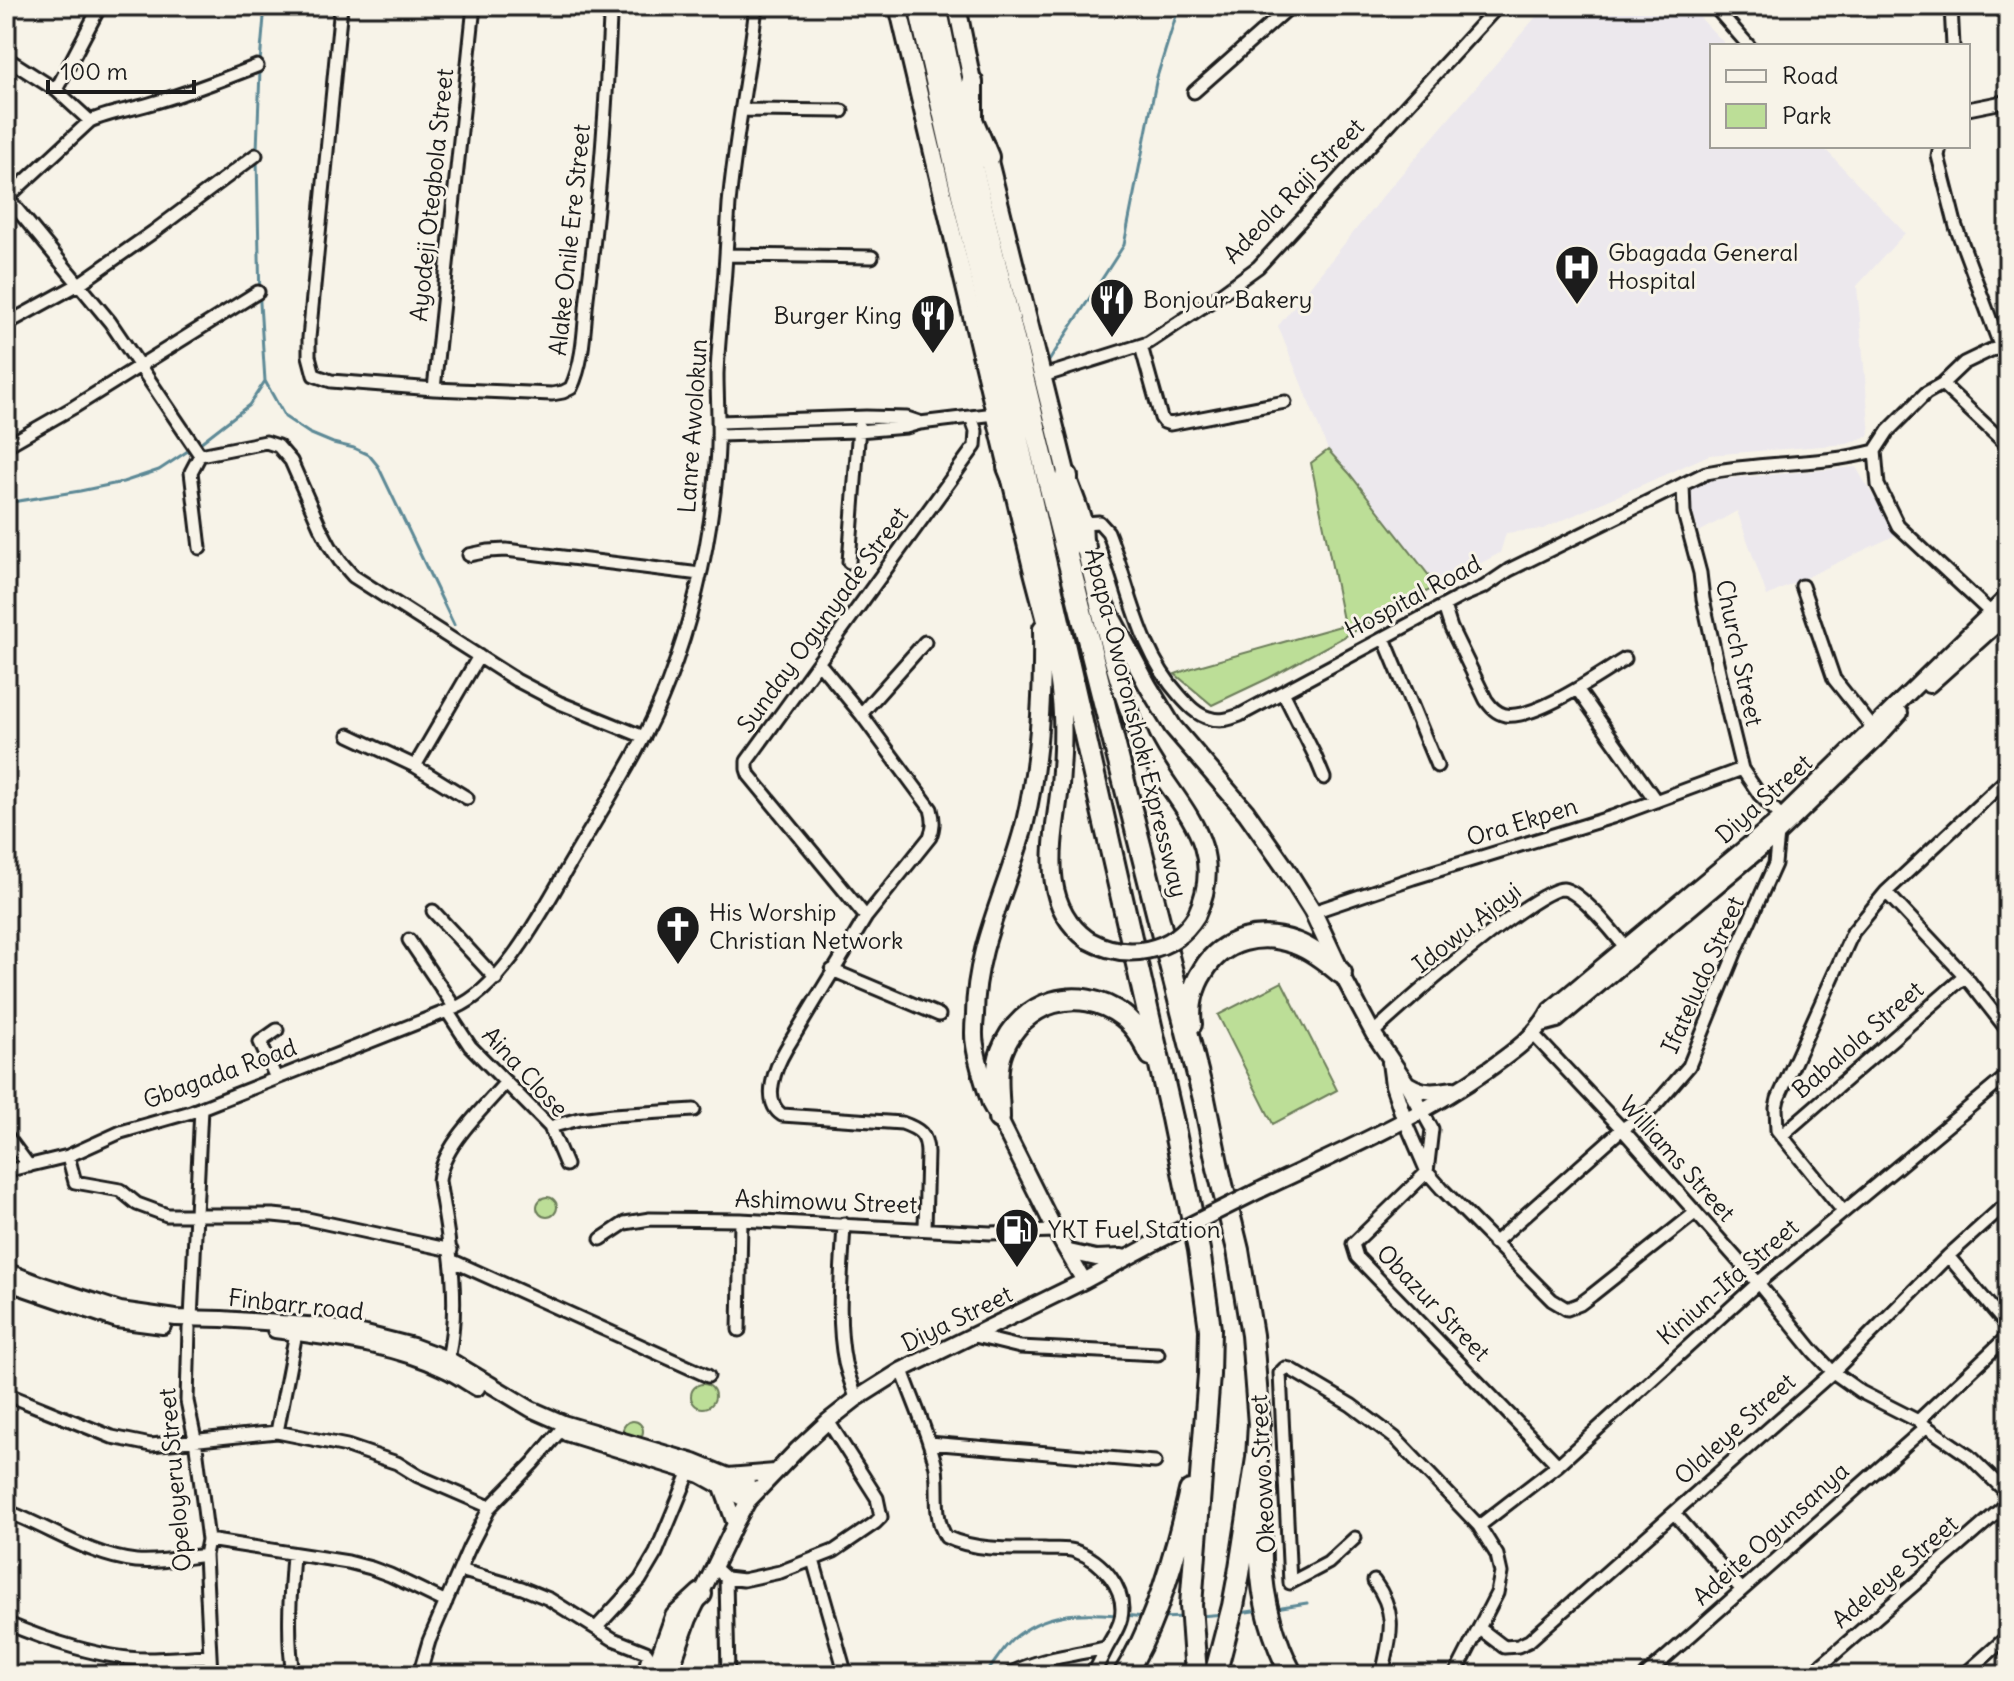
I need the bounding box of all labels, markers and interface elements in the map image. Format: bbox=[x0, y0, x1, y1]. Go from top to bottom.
scale bar bbox=[48, 44, 194, 94]
legend bbox=[1710, 44, 1970, 148]
text: 100 m bbox=[60, 56, 128, 86]
text: Road bbox=[1782, 60, 1838, 90]
street label: Ayodeji Otegbola Street bbox=[403, 67, 459, 323]
text: Park bbox=[1782, 100, 1832, 130]
street label: Adeola Raji Street bbox=[1217, 112, 1370, 269]
street label: Alake Onile Ere Street bbox=[542, 123, 596, 357]
place label: Gbagada General Hospital bbox=[1608, 237, 1798, 295]
hospital icon: Gbagada General Hospital bbox=[1553, 243, 1601, 306]
restaurant icon: Bonjour Bakery bbox=[1088, 276, 1136, 339]
place label: Bonjour Bakery bbox=[1143, 284, 1312, 314]
restaurant icon: Burger King bbox=[909, 292, 957, 355]
place label: Burger King bbox=[773, 300, 902, 330]
street label: Lanre Awolokun bbox=[671, 338, 713, 514]
street label: Sunday Ogunyade Street bbox=[730, 501, 914, 738]
street label: Apapa-Oworonshoki Expressway bbox=[1079, 545, 1195, 901]
street label: Hospital Road bbox=[1339, 548, 1486, 645]
street label: Church Street bbox=[1710, 577, 1770, 729]
street label: Diya Street bbox=[1709, 747, 1818, 849]
street label: Ora Ekpen bbox=[1463, 790, 1581, 852]
street label: Idowu Ajayi bbox=[1406, 876, 1527, 979]
street label: Ifateludo Street bbox=[1654, 891, 1750, 1058]
place label: His Worship Christian Network bbox=[709, 897, 903, 955]
church icon: His Worship Christian Network bbox=[654, 903, 702, 966]
street label: Babalola Street bbox=[1786, 974, 1929, 1104]
street label: Aina Close bbox=[476, 1020, 575, 1123]
street label: Gbagada Road bbox=[139, 1031, 300, 1115]
street label: Williams Street bbox=[1613, 1089, 1742, 1227]
street label: Ashimowu Street bbox=[734, 1183, 918, 1219]
fuel station icon: YKT Fuel Station bbox=[993, 1206, 1041, 1269]
street label: Kiniun-Ifa Street bbox=[1650, 1212, 1804, 1351]
place label: YKT Fuel Station bbox=[1048, 1214, 1221, 1244]
street label: Obazur Street bbox=[1371, 1238, 1497, 1367]
street label: Diya Street bbox=[896, 1278, 1017, 1358]
street label: Finbarr road bbox=[227, 1282, 365, 1326]
street label: Olaleye Street bbox=[1668, 1366, 1801, 1490]
street label: Opeloyeru Street bbox=[151, 1387, 197, 1573]
street label: Okeowo Street bbox=[1243, 1394, 1281, 1554]
street label: Adeite Ogunsanya bbox=[1686, 1455, 1855, 1611]
street label: Adeleye Street bbox=[1825, 1508, 1963, 1634]

